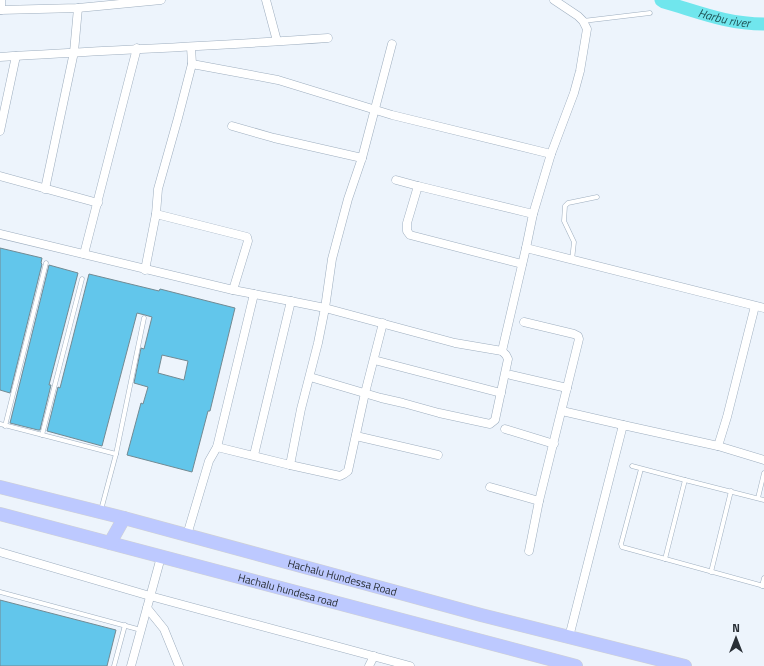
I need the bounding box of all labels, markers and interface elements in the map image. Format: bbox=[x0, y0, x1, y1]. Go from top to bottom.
water label: Harbu river bbox=[696, 3, 753, 33]
street label: Hachalu Hundessa Road bbox=[286, 555, 399, 600]
street label: Hachalu hundesa road bbox=[236, 569, 340, 611]
north arrow bbox=[716, 618, 756, 658]
text: N bbox=[732, 620, 740, 636]

